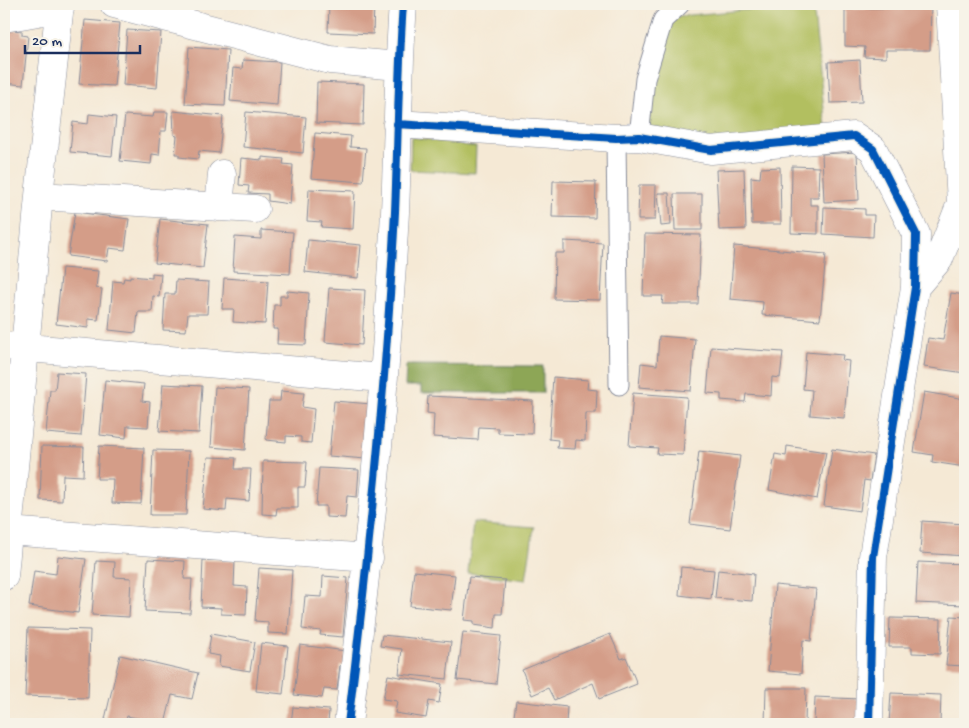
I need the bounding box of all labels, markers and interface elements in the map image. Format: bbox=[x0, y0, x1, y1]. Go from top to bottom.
scale bar bbox=[25, 22, 140, 54]
text: 20 m bbox=[32, 33, 62, 51]

